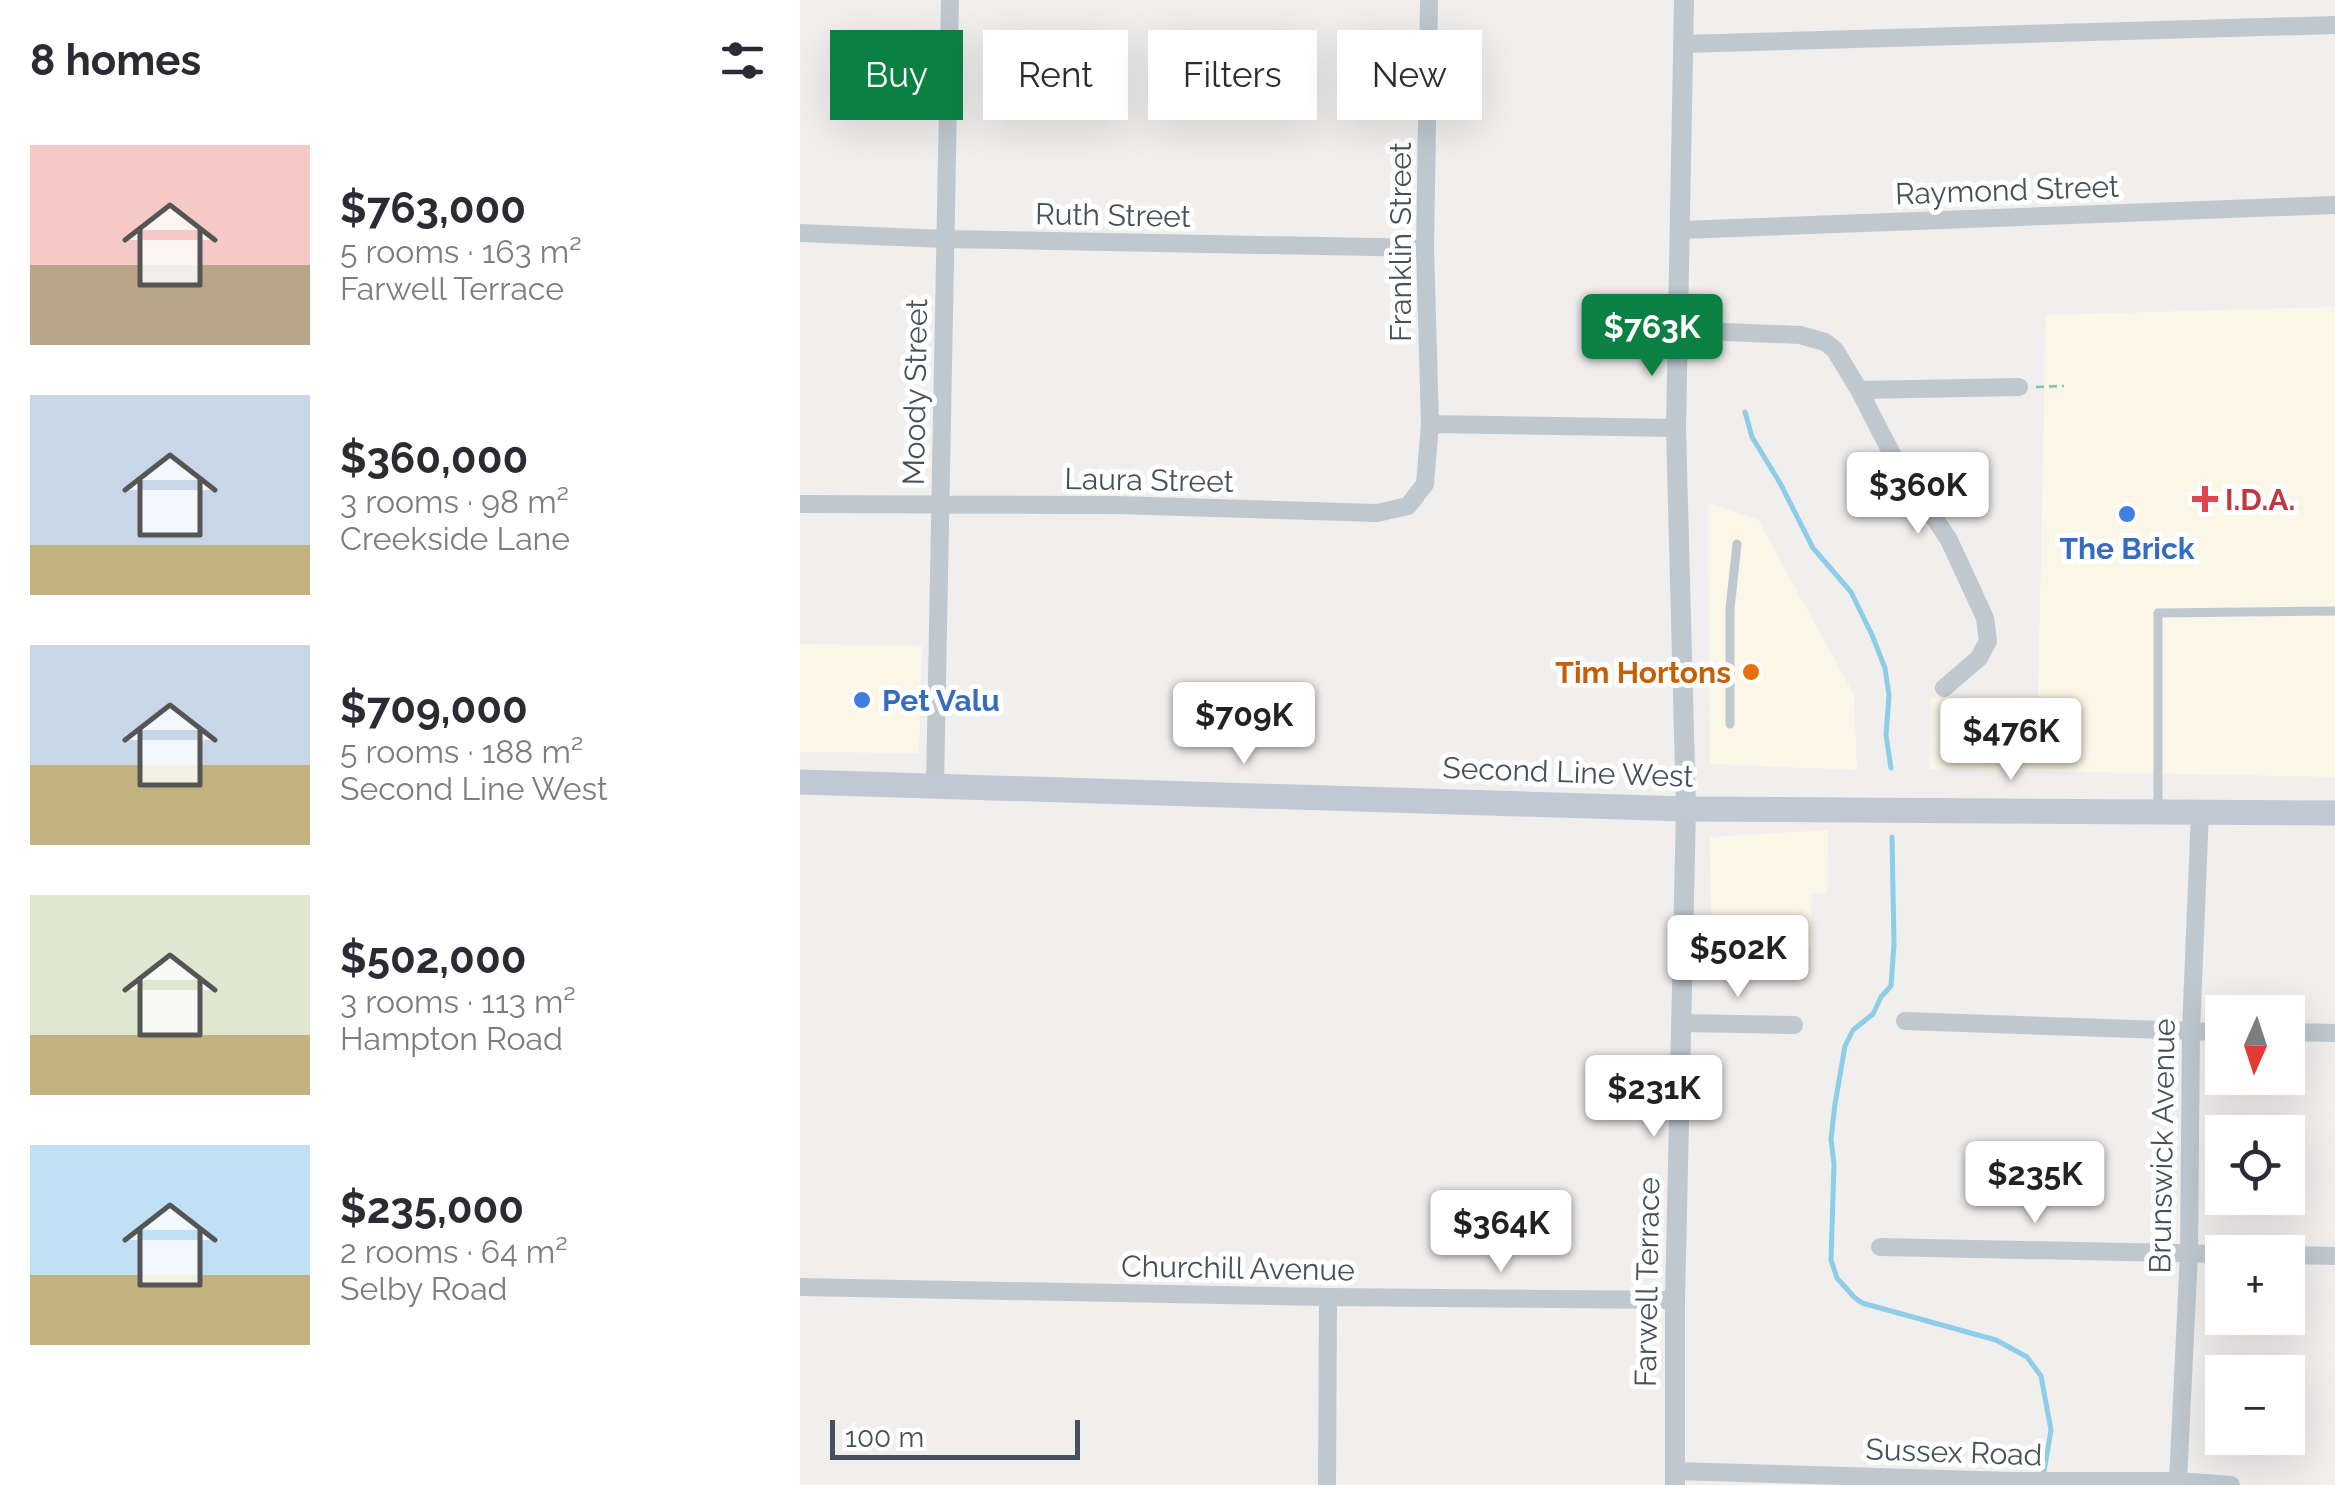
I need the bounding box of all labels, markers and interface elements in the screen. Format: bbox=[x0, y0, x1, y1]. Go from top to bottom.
chip: Buy bbox=[830, 30, 963, 120]
chip: Rent bbox=[983, 30, 1128, 120]
chip: Filters bbox=[1148, 30, 1317, 120]
chip: New bbox=[1337, 30, 1482, 120]
icon: filters bbox=[715, 33, 770, 88]
text: 8 homes bbox=[30, 36, 201, 85]
street label: Franklin Street bbox=[1383, 142, 1418, 342]
street label: Raymond Street bbox=[1895, 169, 2119, 211]
text: $763,000 bbox=[340, 184, 526, 233]
icon: home bbox=[110, 185, 230, 305]
street label: Ruth Street bbox=[1035, 196, 1191, 234]
text: 5 rooms · 163 m² bbox=[340, 233, 582, 270]
text: Farwell Terrace bbox=[340, 270, 564, 307]
pin: $763K bbox=[1582, 294, 1722, 379]
street label: Moody Street bbox=[896, 298, 934, 486]
text: $763K bbox=[1604, 308, 1700, 345]
text: $360,000 bbox=[340, 434, 528, 483]
icon: home bbox=[110, 435, 230, 555]
pin: $360K bbox=[1848, 452, 1988, 537]
street label: Laura Street bbox=[1064, 461, 1234, 499]
text: $360K bbox=[1869, 466, 1967, 503]
place label: I.D.A. bbox=[2225, 482, 2295, 517]
text: 3 rooms · 98 m² bbox=[340, 483, 569, 520]
marker: I.D.A. bbox=[2194, 488, 2216, 510]
marker: The Brick bbox=[2116, 503, 2138, 525]
text: Creekside Lane bbox=[340, 520, 570, 557]
place label: The Brick bbox=[2059, 531, 2195, 566]
place label: Tim Hortons bbox=[1555, 655, 1731, 690]
marker: Tim Hortons bbox=[1740, 661, 1762, 683]
pin: $709K bbox=[1174, 682, 1314, 767]
place label: Pet Valu bbox=[882, 683, 1000, 718]
text: $709,000 bbox=[340, 684, 528, 733]
icon: home bbox=[110, 685, 230, 805]
marker: Pet Valu bbox=[851, 689, 873, 711]
text: $709K bbox=[1195, 696, 1293, 733]
pin: $476K bbox=[1941, 698, 2081, 783]
text: $476K bbox=[1962, 712, 2060, 749]
text: 5 rooms · 188 m² bbox=[340, 733, 583, 770]
street label: Second Line West bbox=[1442, 750, 1694, 794]
text: Second Line West bbox=[340, 770, 608, 807]
pin: $502K bbox=[1668, 915, 1808, 1000]
text: $502K bbox=[1689, 929, 1787, 966]
text: $502,000 bbox=[340, 934, 526, 983]
icon: home bbox=[110, 935, 230, 1055]
text: 3 rooms · 113 m² bbox=[340, 983, 576, 1020]
north arrow bbox=[2205, 995, 2305, 1095]
map controls bbox=[2205, 995, 2305, 1455]
street label: Brunswick Avenue bbox=[2142, 1018, 2182, 1274]
text: Hampton Road bbox=[340, 1020, 563, 1057]
pin: $231K bbox=[1584, 1055, 1724, 1140]
text: $231K bbox=[1607, 1069, 1701, 1106]
button: locate bbox=[2205, 1115, 2305, 1215]
pin: $235K bbox=[1965, 1141, 2105, 1226]
text: $235K bbox=[1987, 1155, 2083, 1192]
street label: Farwell Terrace bbox=[1628, 1177, 1666, 1387]
text: $235,000 bbox=[340, 1184, 524, 1233]
icon: home bbox=[110, 1185, 230, 1305]
pin: $364K bbox=[1431, 1190, 1571, 1275]
text: $364K bbox=[1452, 1204, 1550, 1241]
text: 2 rooms · 64 m² bbox=[340, 1233, 568, 1270]
button: + bbox=[2205, 1235, 2305, 1335]
street label: Churchill Avenue bbox=[1121, 1248, 1355, 1288]
text: Selby Road bbox=[340, 1270, 507, 1307]
button: − bbox=[2205, 1355, 2305, 1455]
scale bar bbox=[830, 1415, 1080, 1460]
text: 100 m bbox=[845, 1421, 924, 1454]
street label: Sussex Road bbox=[1865, 1431, 2043, 1473]

